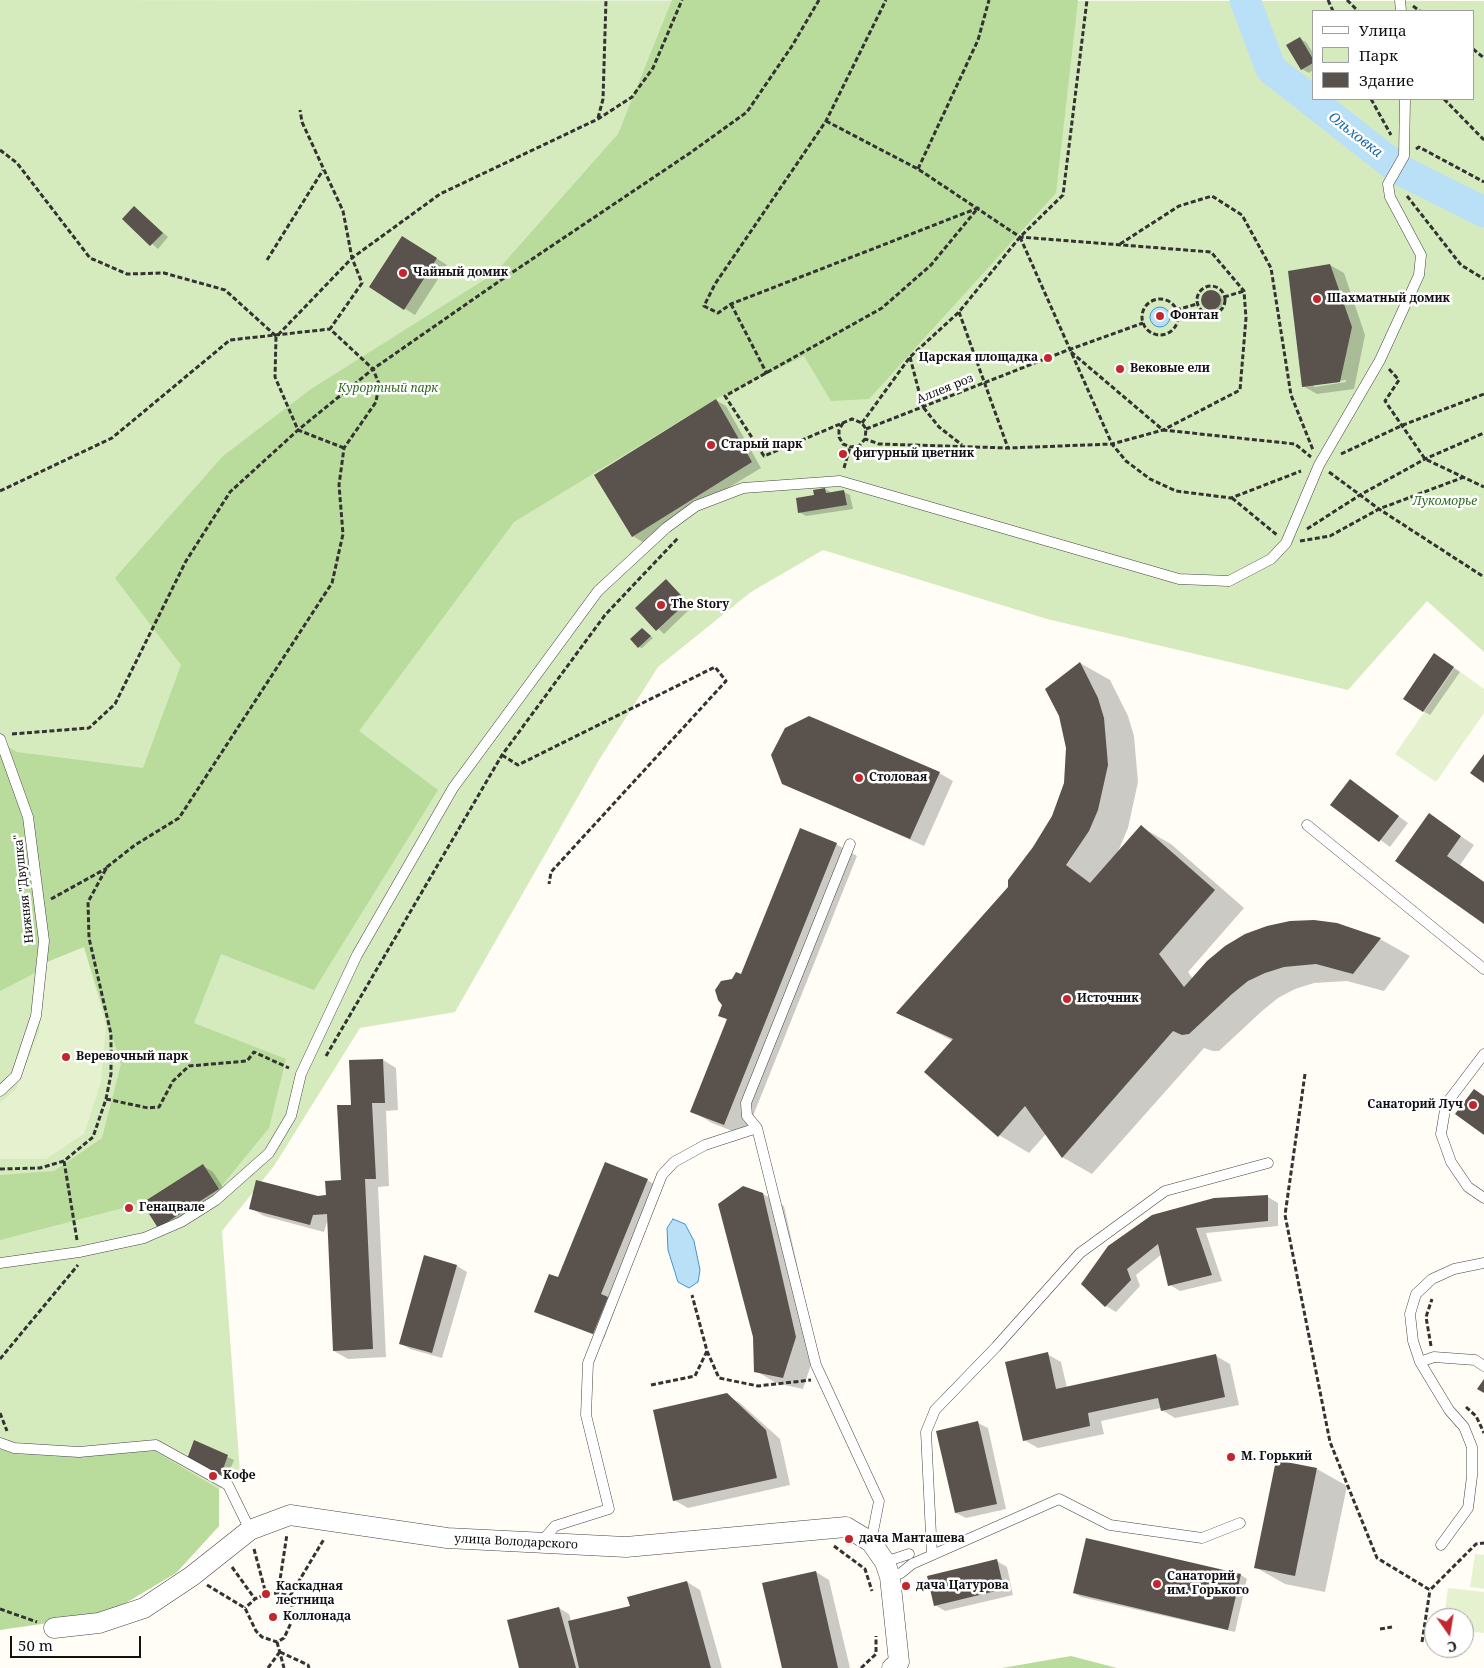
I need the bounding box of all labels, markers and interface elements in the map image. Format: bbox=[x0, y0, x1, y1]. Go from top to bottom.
legend bbox=[1312, 10, 1474, 100]
text: Улица bbox=[1359, 20, 1407, 40]
text: Парк bbox=[1359, 45, 1398, 65]
text: Здание bbox=[1359, 70, 1414, 90]
water label: Ольховка bbox=[1325, 109, 1385, 161]
place label: Чайный домик bbox=[413, 266, 508, 280]
marker: Чайный домик bbox=[397, 267, 409, 279]
place label: Шахматный домик bbox=[1327, 292, 1450, 306]
marker: Шахматный домик bbox=[1311, 293, 1323, 305]
place label: Фонтан bbox=[1170, 309, 1219, 323]
marker: Фонтан bbox=[1154, 310, 1166, 322]
place label: Царская площадка bbox=[919, 351, 1038, 365]
marker: Царская площадка bbox=[1042, 352, 1054, 364]
place label: Вековые ели bbox=[1130, 362, 1210, 376]
marker: Вековые ели bbox=[1114, 363, 1126, 375]
street label: Аллея роз bbox=[915, 371, 975, 407]
park label: Курортный парк bbox=[338, 382, 438, 396]
place label: Старый парк bbox=[721, 438, 802, 452]
marker: Старый парк bbox=[705, 439, 717, 451]
place label: фигурный цветник bbox=[853, 447, 974, 461]
marker: фигурный цветник bbox=[837, 448, 849, 460]
park label: Лукоморье bbox=[1413, 495, 1477, 509]
place label: The Story bbox=[671, 598, 729, 612]
marker: The Story bbox=[655, 599, 667, 611]
place label: Столовая bbox=[869, 771, 927, 785]
marker: Столовая bbox=[853, 772, 865, 784]
street label: Нижняя "Двушка" bbox=[11, 834, 37, 944]
place label: Источник bbox=[1077, 992, 1139, 1006]
marker: Источник bbox=[1061, 993, 1073, 1005]
place label: Веревочный парк bbox=[76, 1050, 188, 1064]
marker: Веревочный парк bbox=[60, 1051, 72, 1063]
place label: Cанаторий Луч bbox=[1367, 1098, 1463, 1112]
marker: Cанаторий Луч bbox=[1467, 1099, 1479, 1111]
place label: Генацвале bbox=[139, 1201, 205, 1215]
marker: Генацвале bbox=[123, 1202, 135, 1214]
place label: М. Горький bbox=[1241, 1450, 1312, 1464]
marker: М. Горький bbox=[1225, 1451, 1237, 1463]
place label: Кофе bbox=[223, 1469, 256, 1483]
marker: Кофе bbox=[207, 1470, 219, 1482]
street label: улица Володарского bbox=[454, 1532, 578, 1552]
place label: дача Манташева bbox=[859, 1532, 965, 1546]
marker: дача Манташева bbox=[843, 1533, 855, 1545]
place label: Санаторий им. Горького bbox=[1167, 1570, 1249, 1598]
marker: Санаторий им. Горького bbox=[1151, 1578, 1163, 1590]
place label: дача Цатурова bbox=[916, 1579, 1009, 1593]
place label: Каскадная лестница bbox=[276, 1580, 343, 1608]
marker: дача Цатурова bbox=[900, 1580, 912, 1592]
marker: Каскадная лестница bbox=[260, 1588, 272, 1600]
north arrow bbox=[1424, 1608, 1474, 1658]
place label: Коллонада bbox=[283, 1610, 351, 1624]
marker: Коллонада bbox=[267, 1611, 279, 1623]
scale bar bbox=[12, 1626, 144, 1658]
text: 50 m bbox=[18, 1635, 53, 1655]
text: С bbox=[1446, 1637, 1459, 1657]

